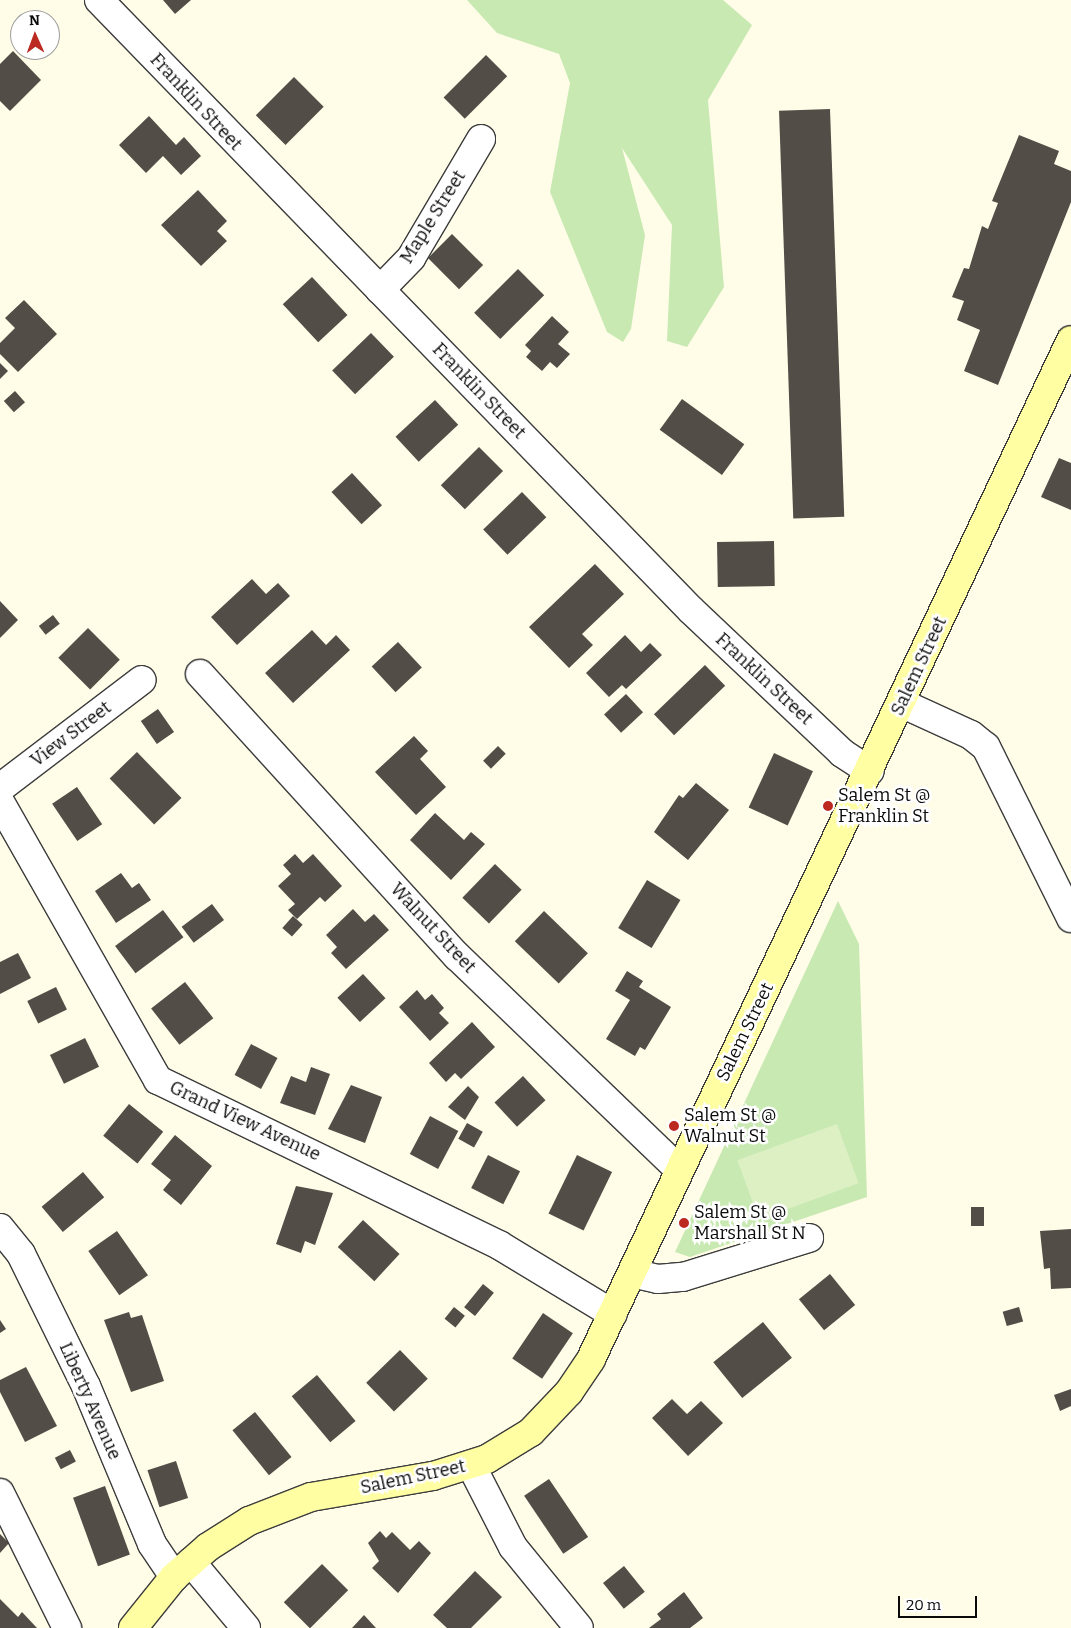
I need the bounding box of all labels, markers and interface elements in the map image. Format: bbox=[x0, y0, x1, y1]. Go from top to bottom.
north arrow bbox=[10, 10, 60, 60]
text: N bbox=[29, 12, 40, 29]
street label: Franklin Street bbox=[146, 49, 246, 155]
street label: Maple Street bbox=[396, 166, 470, 268]
street label: Franklin Street bbox=[428, 339, 530, 443]
street label: Salem Street bbox=[887, 613, 951, 719]
street label: Franklin Street bbox=[711, 629, 817, 729]
street label: View Street bbox=[26, 697, 116, 771]
place label: Salem St @ Franklin St bbox=[838, 785, 930, 828]
marker: Salem St @ Franklin St bbox=[822, 800, 834, 812]
street label: Walnut Street bbox=[386, 878, 480, 978]
street label: Salem Street bbox=[712, 979, 778, 1085]
street label: Grand View Avenue bbox=[166, 1077, 324, 1165]
place label: Salem St @ Walnut St bbox=[684, 1105, 776, 1148]
marker: Salem St @ Walnut St bbox=[668, 1120, 680, 1132]
place label: Salem St @ Marshall St N bbox=[694, 1202, 806, 1244]
marker: Salem St @ Marshall St N bbox=[678, 1217, 690, 1229]
street label: Liberty Avenue bbox=[55, 1339, 125, 1463]
street label: Salem Street bbox=[358, 1455, 468, 1499]
scale bar bbox=[901, 1586, 980, 1618]
text: 20 m bbox=[906, 1596, 941, 1614]

